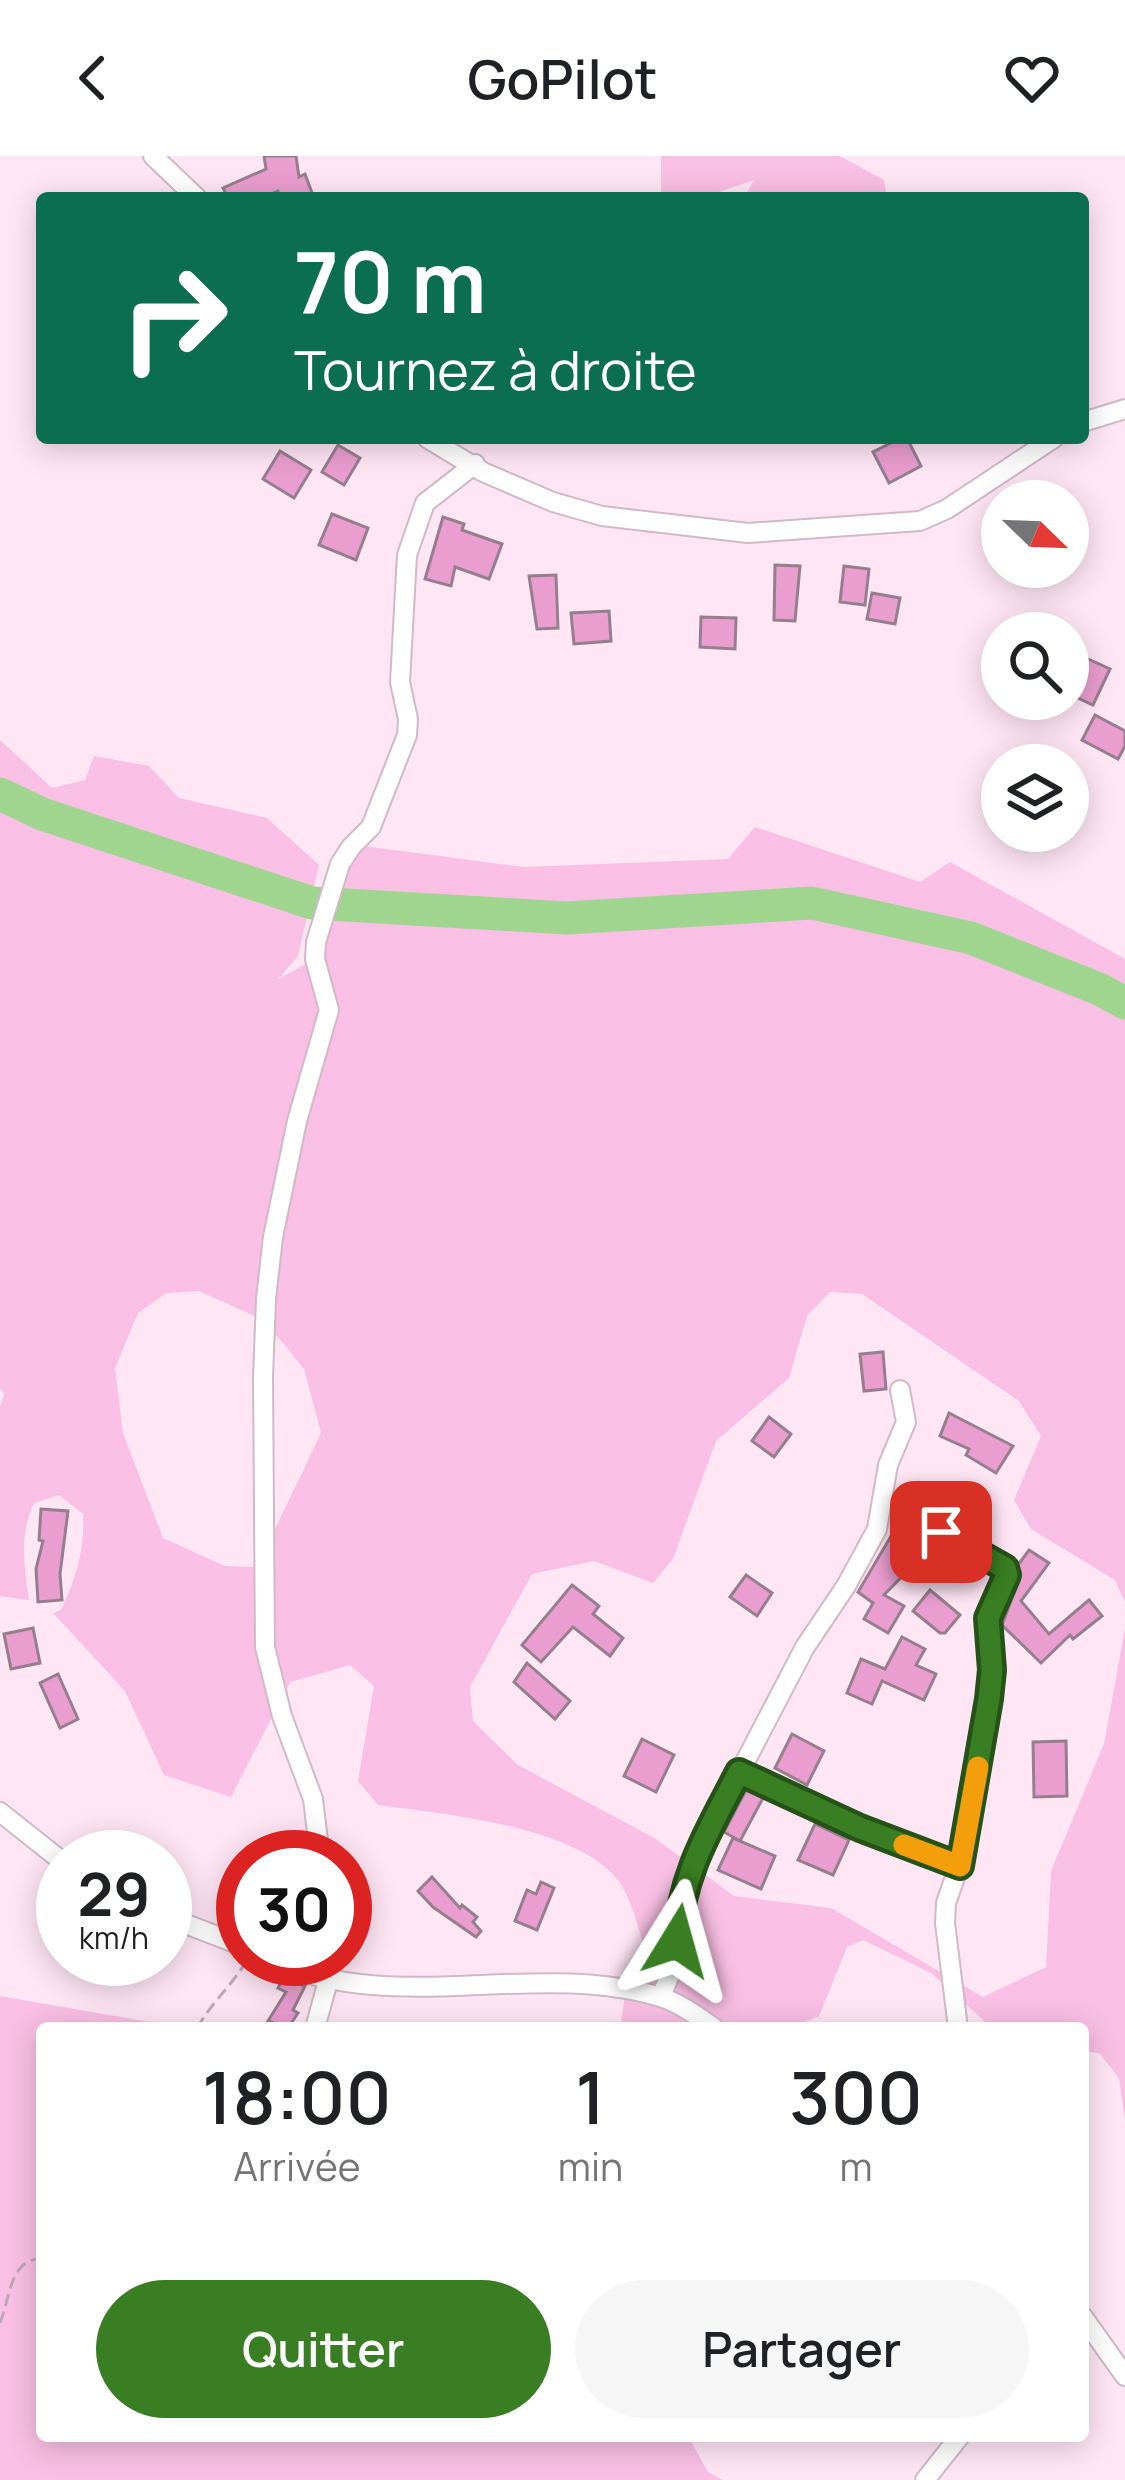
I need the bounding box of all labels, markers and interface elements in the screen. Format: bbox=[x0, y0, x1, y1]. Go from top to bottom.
text: GoPilot bbox=[467, 41, 658, 115]
icon: back bbox=[60, 45, 126, 111]
icon: heart bbox=[999, 45, 1065, 111]
text: 70 m bbox=[294, 223, 486, 338]
icon: right bbox=[96, 240, 252, 396]
text: Tournez à droite bbox=[294, 332, 697, 406]
north arrow bbox=[981, 480, 1089, 588]
map controls bbox=[981, 480, 1089, 852]
button: search bbox=[981, 612, 1089, 720]
button: layers bbox=[981, 744, 1089, 852]
pin bbox=[890, 1481, 992, 1583]
icon: arrive bbox=[908, 1499, 974, 1565]
speed limit sign: 30 bbox=[216, 1830, 372, 1986]
text: 29 bbox=[77, 1852, 151, 1934]
position arrow bbox=[614, 1878, 740, 2004]
text: km/h bbox=[79, 1917, 149, 1958]
text: 18:00 bbox=[202, 2047, 392, 2146]
text: 1 bbox=[575, 2047, 606, 2146]
text: 300 bbox=[789, 2047, 923, 2146]
text: Arrivée bbox=[233, 2139, 361, 2193]
text: min bbox=[558, 2139, 623, 2193]
text: m bbox=[840, 2139, 873, 2193]
button: Quitter bbox=[96, 2280, 551, 2418]
button: Partager bbox=[575, 2280, 1029, 2418]

